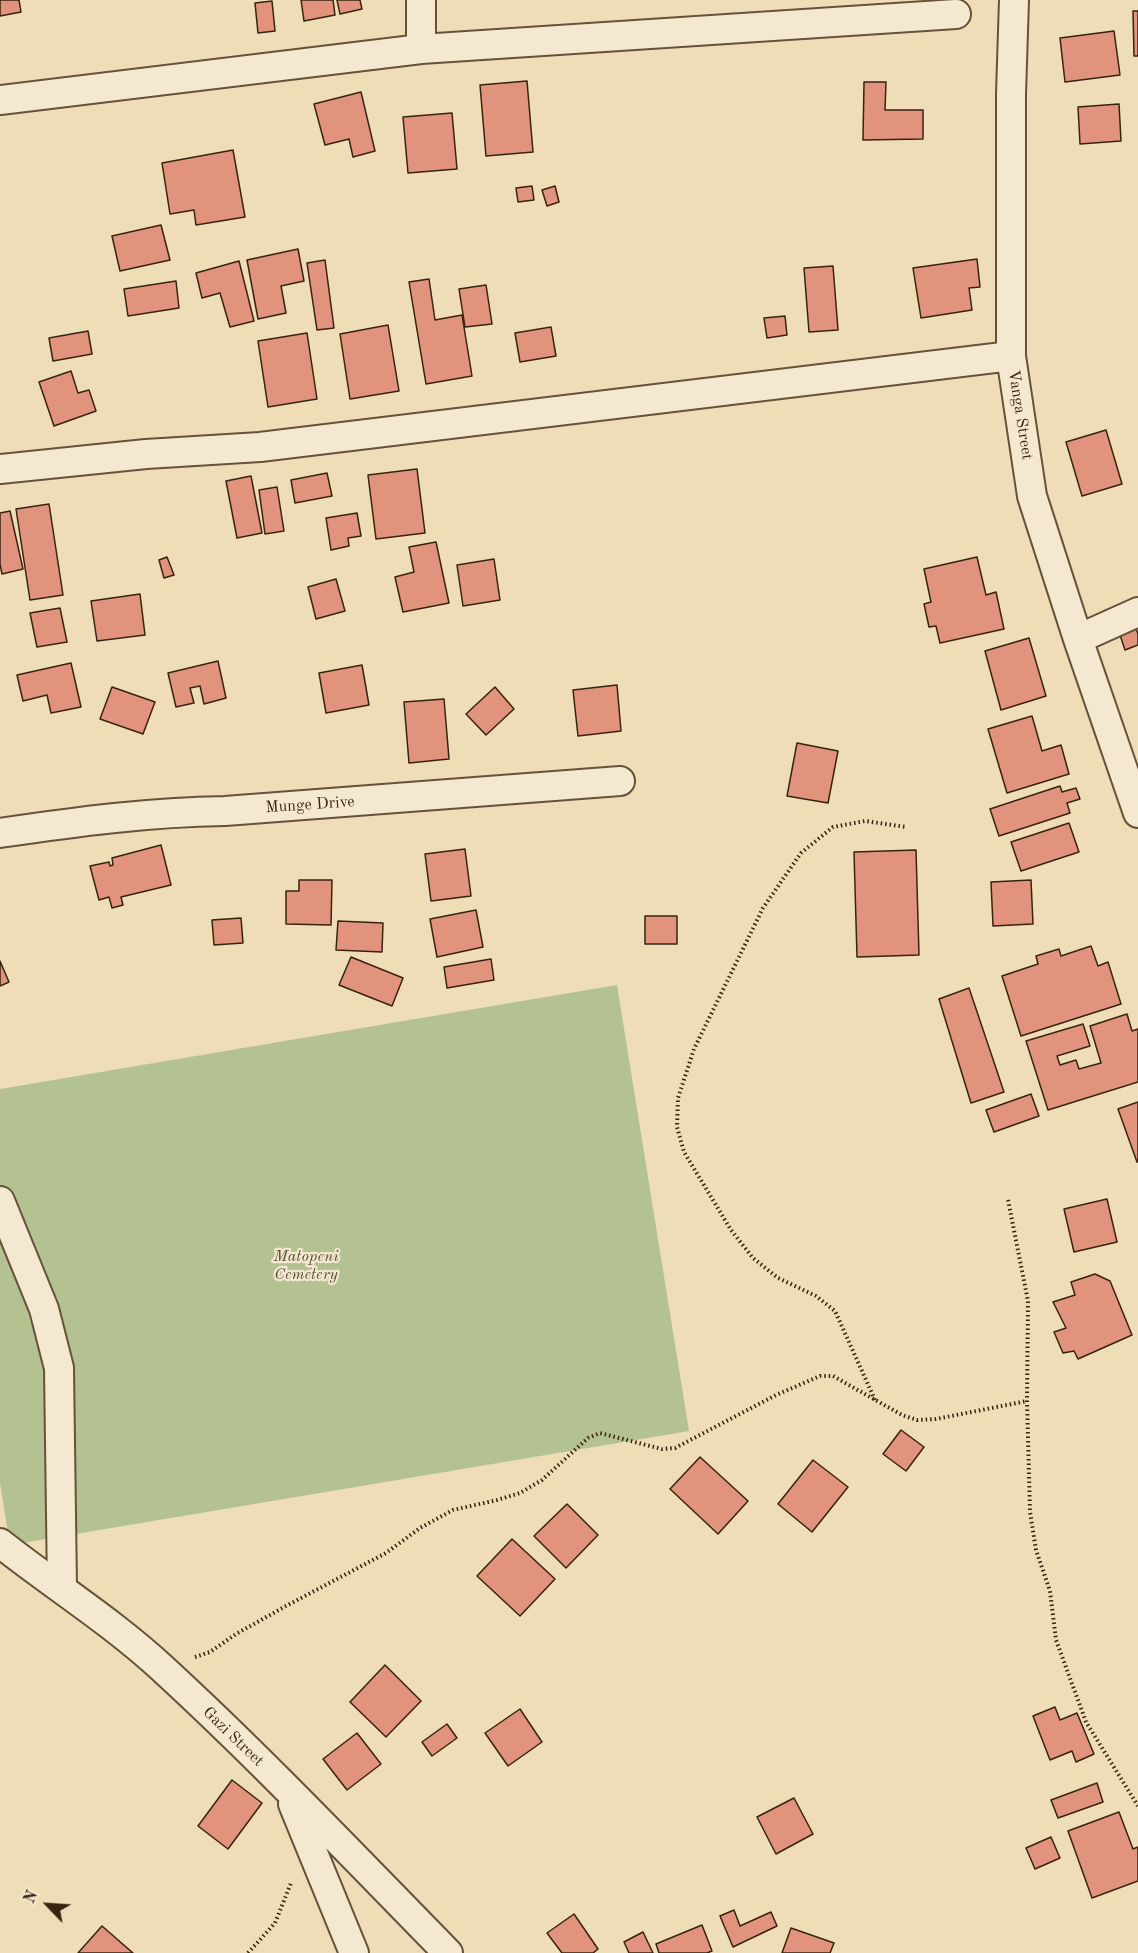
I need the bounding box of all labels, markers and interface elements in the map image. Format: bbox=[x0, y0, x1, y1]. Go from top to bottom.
street label: Vanga Street bbox=[1003, 369, 1037, 461]
street label: Munge Drive bbox=[265, 792, 355, 818]
park label: Matopeni Cemetery bbox=[273, 1247, 339, 1285]
street label: Gazi Street bbox=[198, 1703, 268, 1771]
north arrow bbox=[18, 1875, 78, 1935]
text: N bbox=[22, 1888, 42, 1906]

